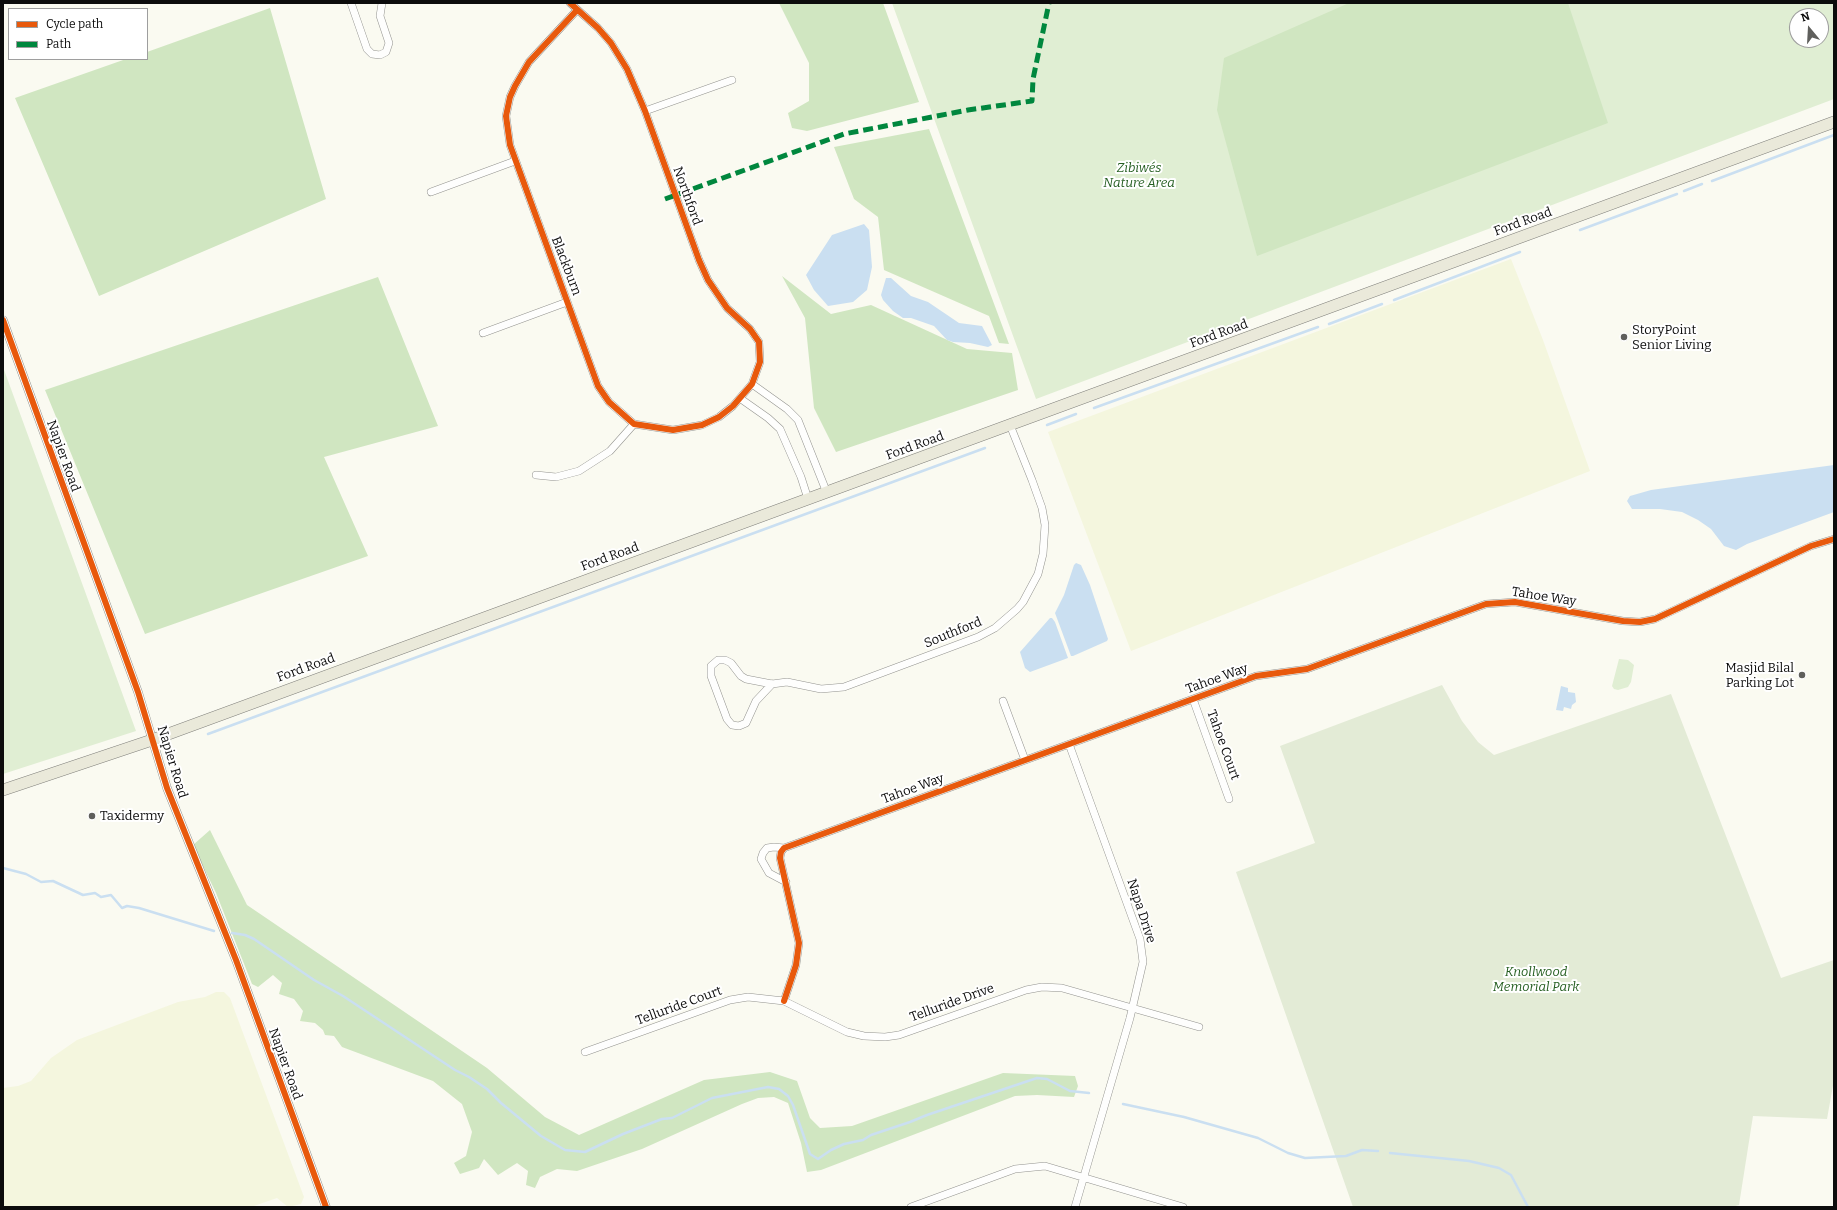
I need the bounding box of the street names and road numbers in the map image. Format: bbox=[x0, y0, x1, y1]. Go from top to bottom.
street label: Northford bbox=[669, 165, 705, 227]
street label: Ford Road bbox=[1492, 204, 1554, 240]
street label: Blackburn bbox=[548, 234, 584, 298]
street label: Ford Road bbox=[1188, 316, 1250, 352]
street label: Napier Road bbox=[43, 418, 83, 494]
street label: Ford Road bbox=[884, 428, 946, 464]
street label: Ford Road bbox=[579, 539, 641, 575]
street label: Tahoe Way bbox=[1511, 584, 1577, 610]
street label: Southford bbox=[922, 614, 984, 652]
street label: Ford Road bbox=[275, 650, 337, 686]
street label: Tahoe Way bbox=[1184, 661, 1250, 697]
street label: Tahoe Court bbox=[1203, 708, 1243, 782]
street label: Napier Road bbox=[154, 724, 190, 800]
street label: Tahoe Way bbox=[880, 771, 946, 807]
street label: Napa Drive bbox=[1123, 877, 1159, 945]
street label: Telluride Drive bbox=[908, 981, 996, 1025]
street label: Telluride Court bbox=[634, 983, 724, 1029]
street label: Napier Road bbox=[265, 1026, 305, 1102]

